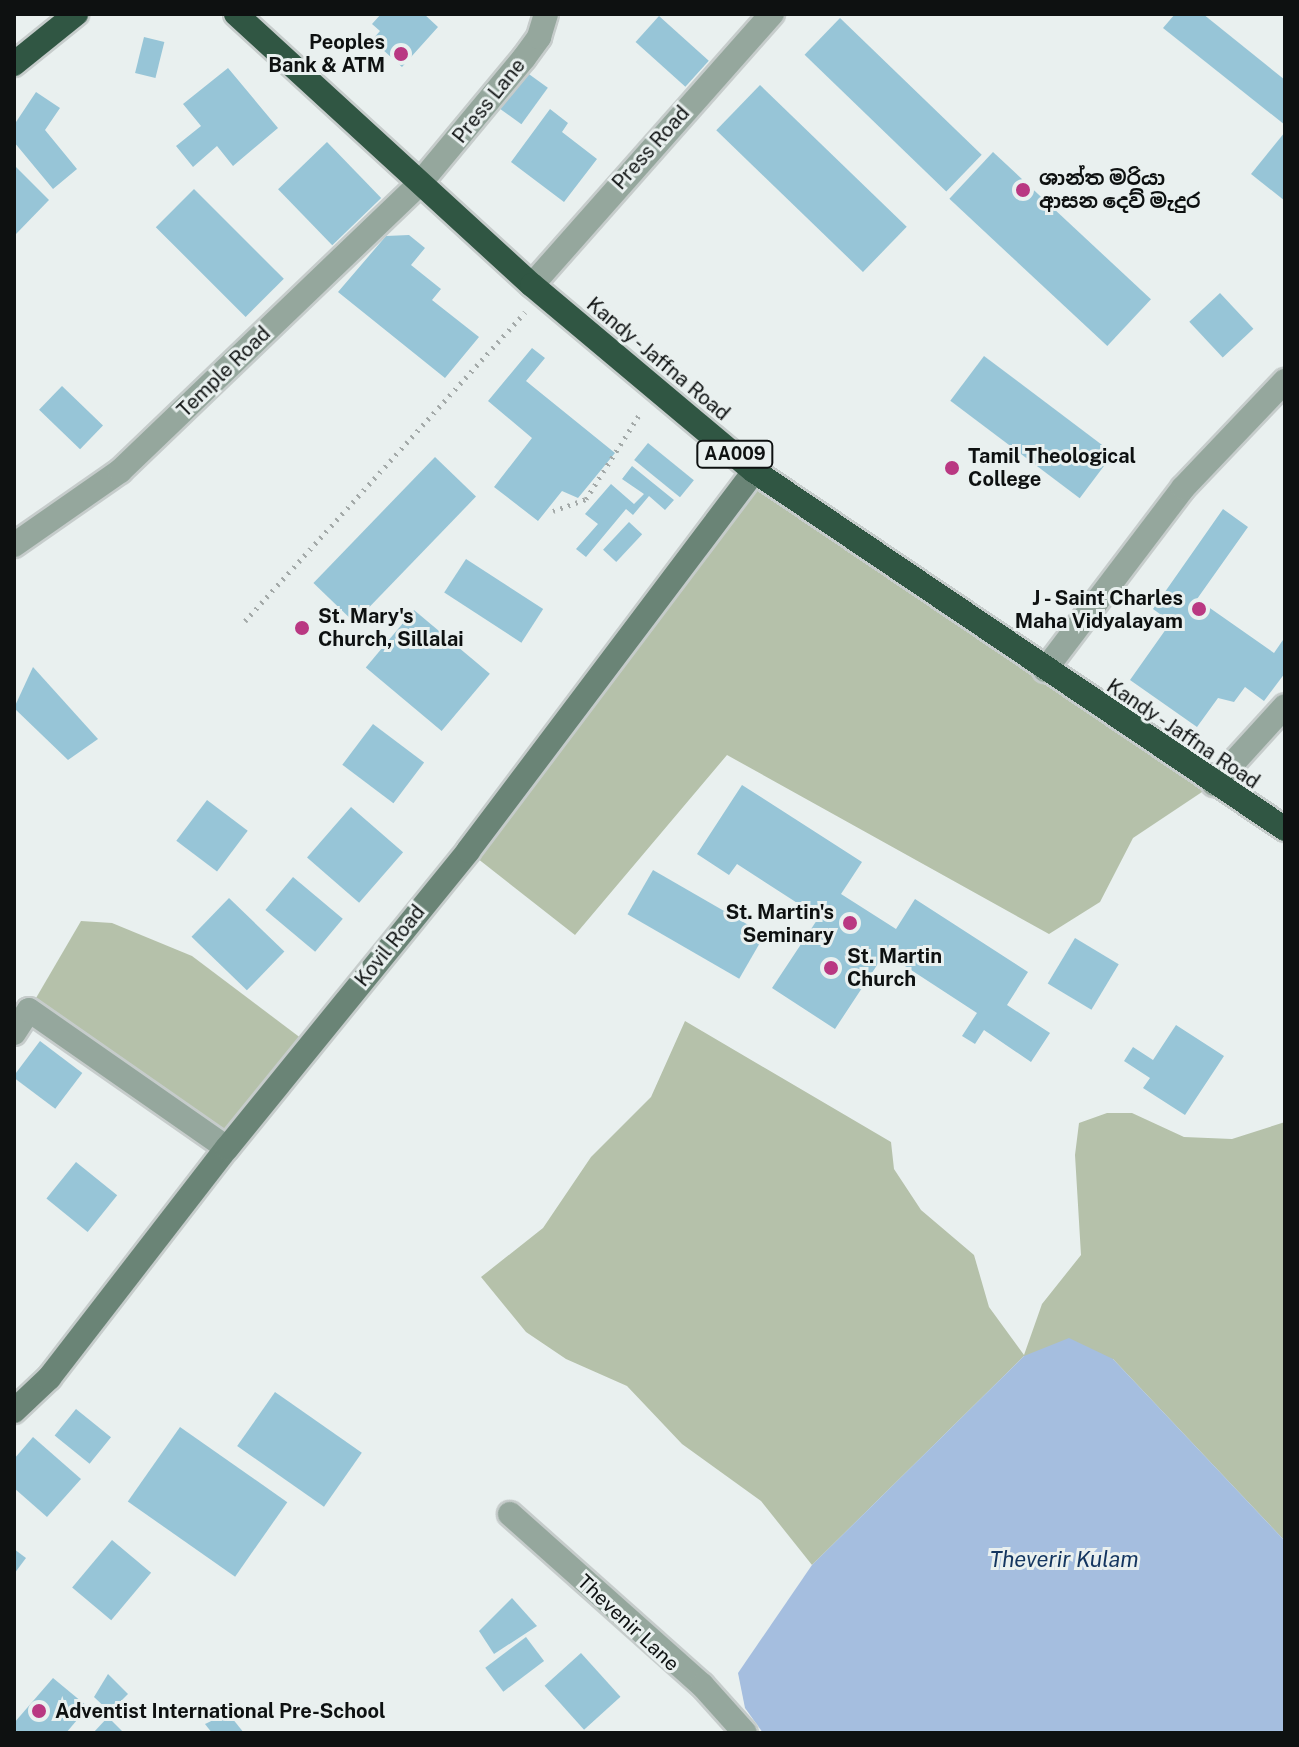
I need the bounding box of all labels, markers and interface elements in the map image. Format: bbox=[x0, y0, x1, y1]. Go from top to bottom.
place label: Peoples Bank & ATM bbox=[268, 30, 385, 77]
marker: Peoples Bank & ATM bbox=[392, 45, 410, 63]
street label: Press Lane bbox=[448, 54, 530, 148]
street label: Press Road bbox=[607, 101, 695, 195]
place label: ශාන්ත මරියා ආසන දෙව් මැදුර bbox=[1039, 166, 1201, 213]
marker: ශාන්ත මරියා ආසන දෙව් මැදුර bbox=[1014, 181, 1032, 199]
street label: Kandy - Jaffna Road bbox=[580, 290, 736, 428]
street label: Temple Road bbox=[172, 322, 276, 422]
road number: AA009 bbox=[695, 440, 775, 468]
place label: Tamil Theological College bbox=[968, 444, 1136, 491]
marker: Tamil Theological College bbox=[943, 459, 961, 477]
place label: J - Saint Charles Maha Vidyalayam bbox=[1014, 586, 1183, 633]
marker: J - Saint Charles Maha Vidyalayam bbox=[1190, 600, 1208, 618]
place label: St. Mary's Church, Sillalai bbox=[318, 604, 464, 651]
marker: St. Mary's Church, Sillalai bbox=[293, 619, 311, 637]
street label: Kandy - Jaffna Road bbox=[1100, 672, 1266, 796]
place label: St. Martin's Seminary bbox=[725, 900, 834, 947]
street label: Kovil Road bbox=[350, 901, 430, 991]
marker: St. Martin's Seminary bbox=[841, 914, 859, 932]
place label: St. Martin Church bbox=[847, 944, 942, 991]
marker: St. Martin Church bbox=[822, 959, 840, 977]
water label: Theverir Kulam bbox=[989, 1547, 1139, 1573]
street label: Thevenir Lane bbox=[572, 1570, 684, 1676]
place label: Adventist International Pre-School bbox=[55, 1699, 386, 1723]
marker: Adventist International Pre-School bbox=[30, 1702, 48, 1720]

